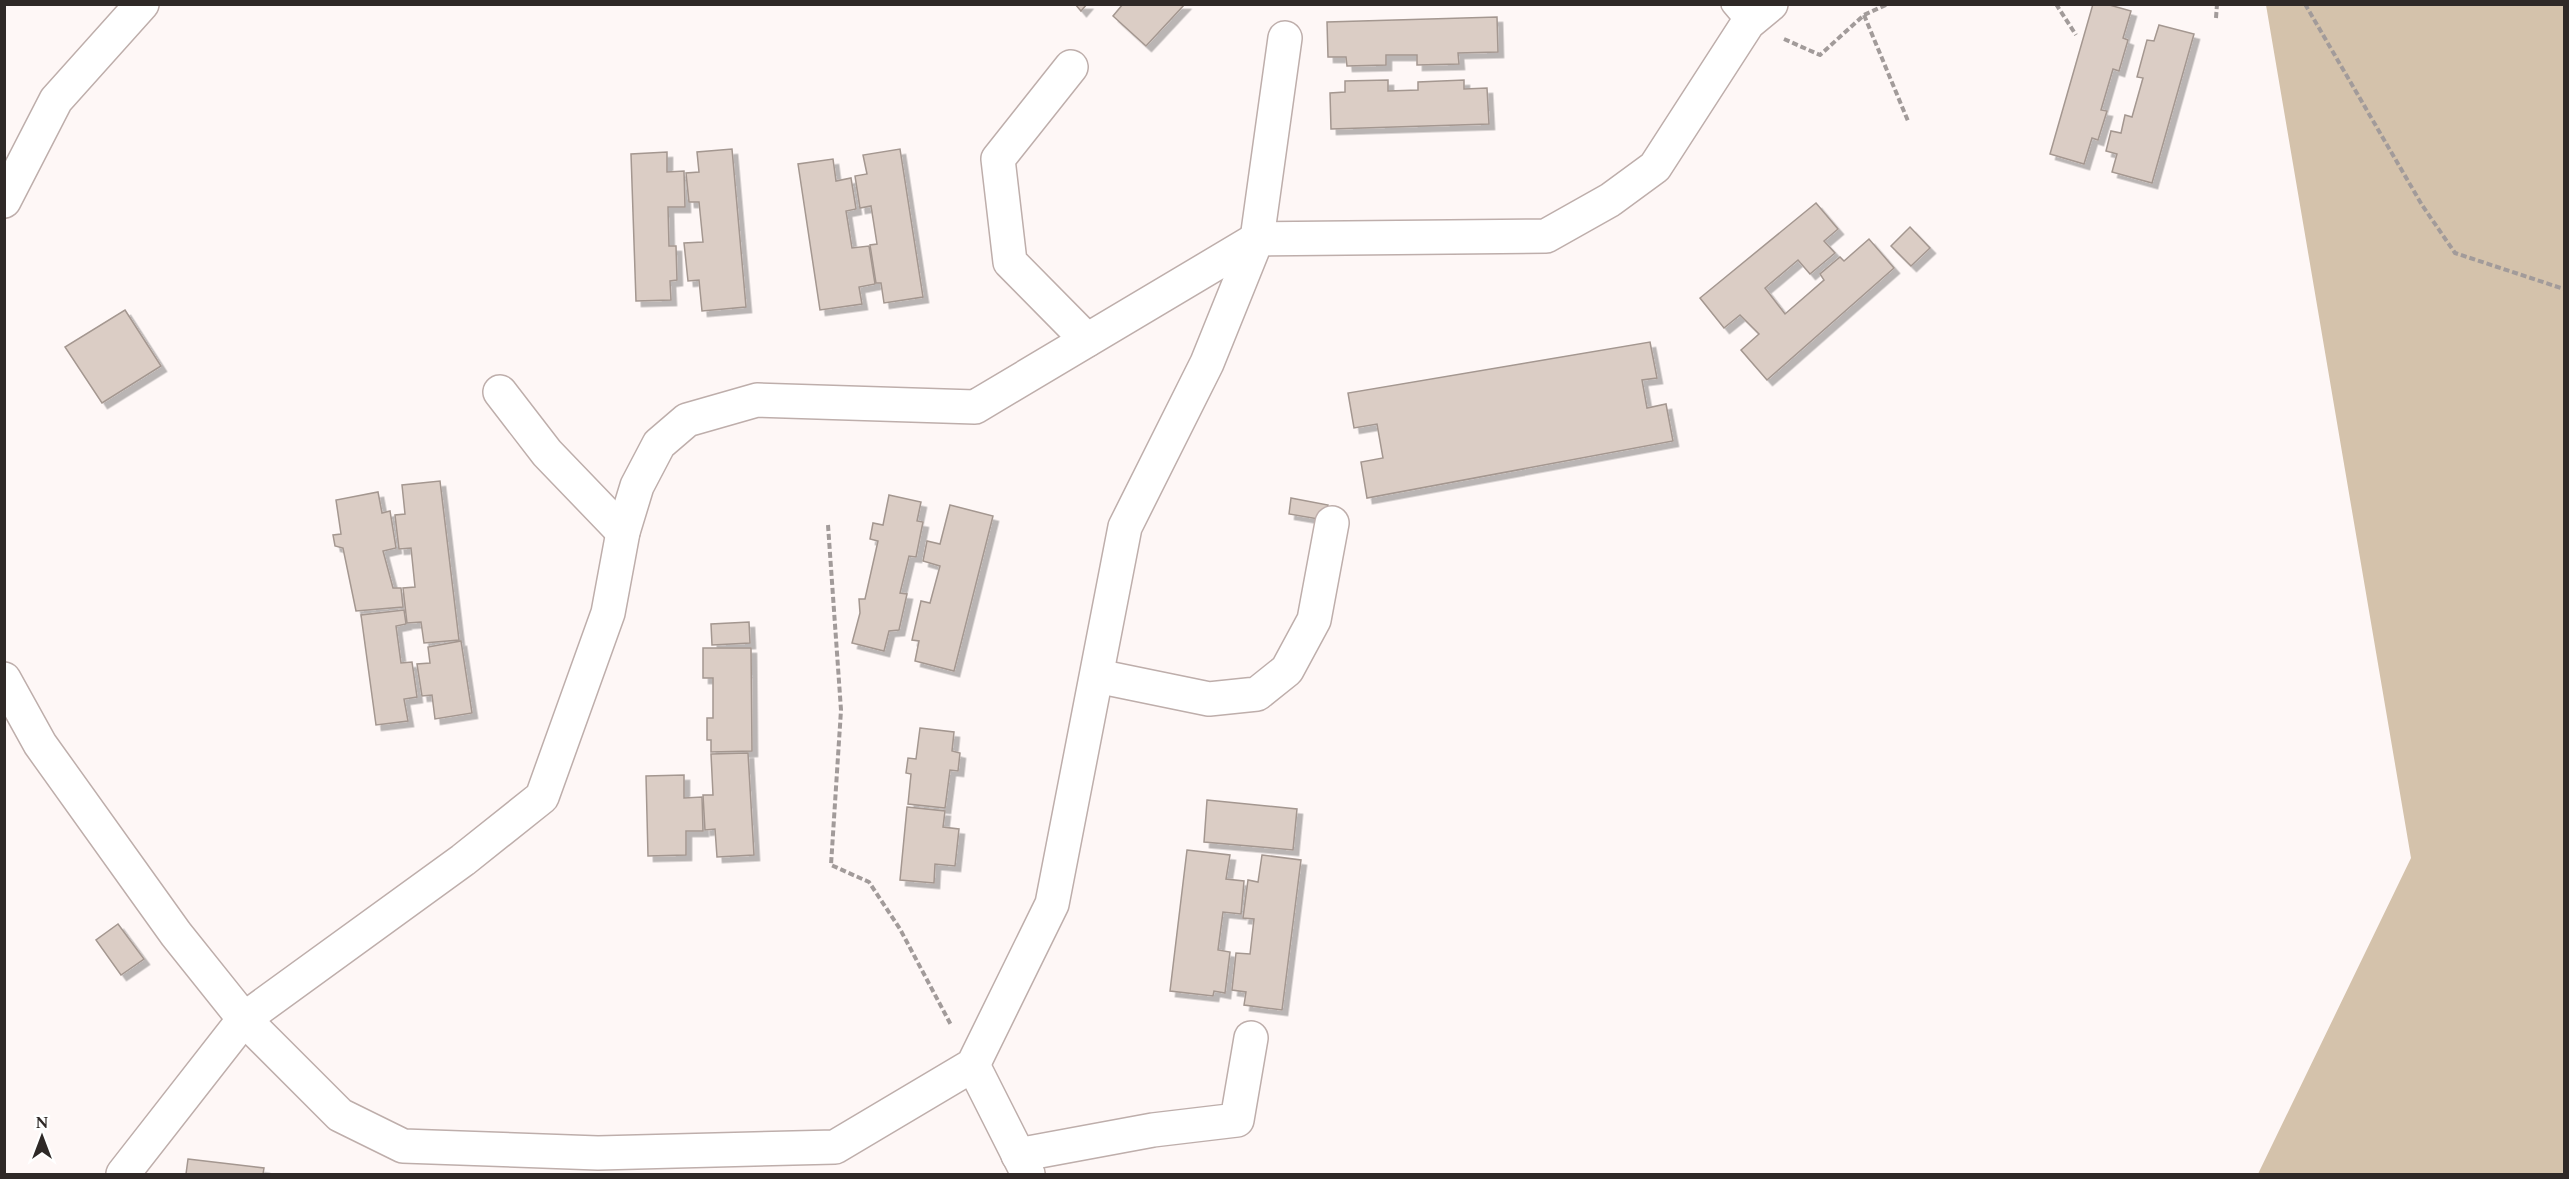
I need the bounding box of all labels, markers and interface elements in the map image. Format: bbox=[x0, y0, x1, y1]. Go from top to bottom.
north arrow bbox=[12, 1107, 72, 1167]
text: N bbox=[35, 1111, 49, 1135]

